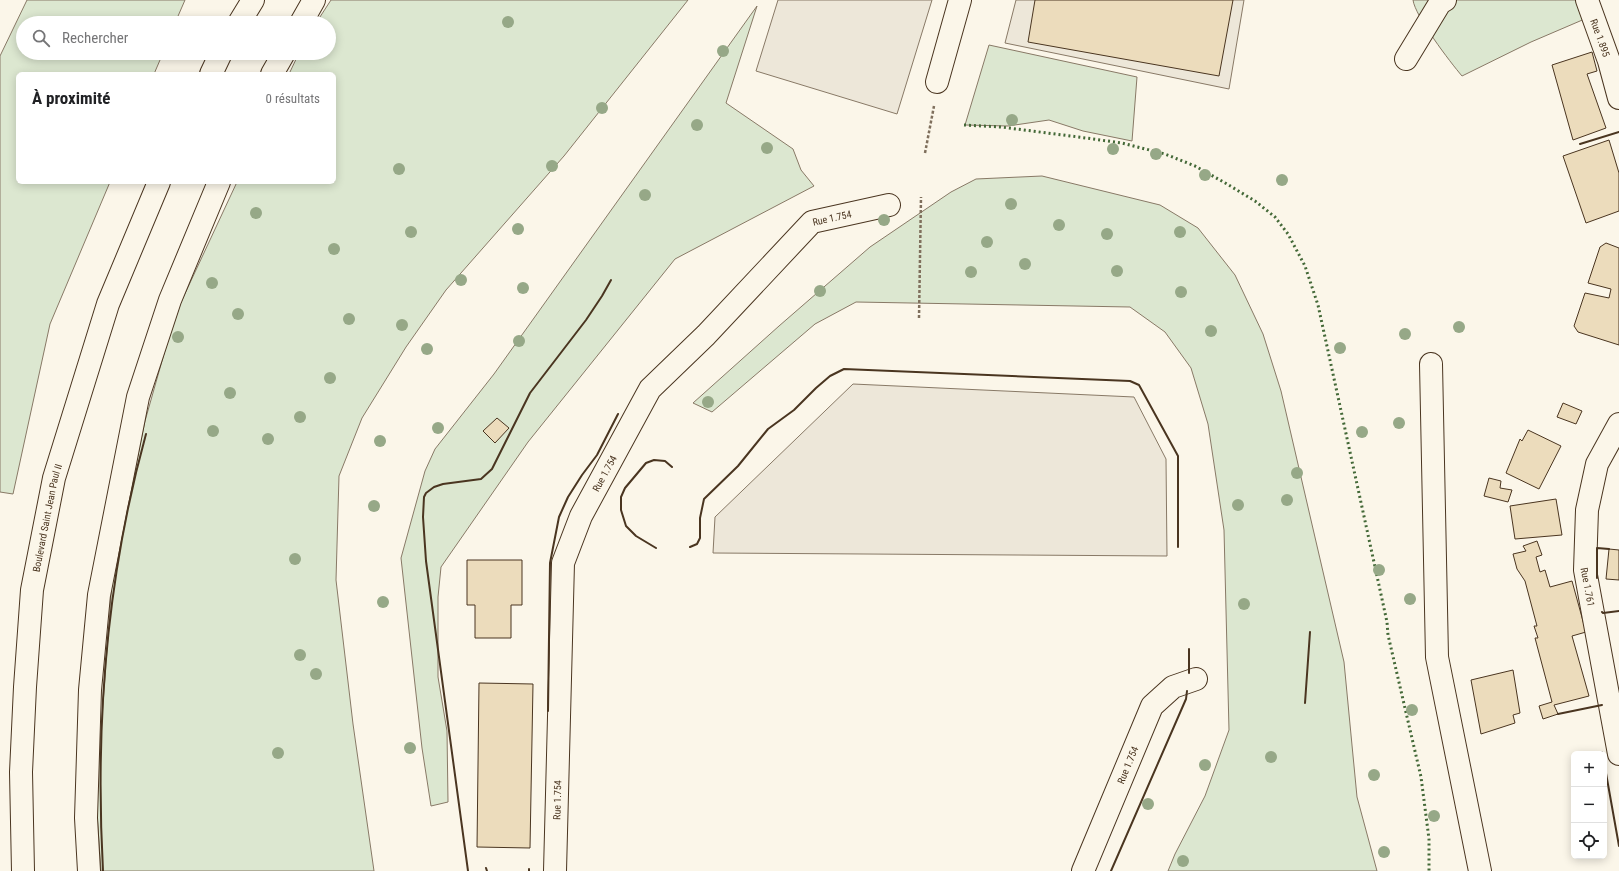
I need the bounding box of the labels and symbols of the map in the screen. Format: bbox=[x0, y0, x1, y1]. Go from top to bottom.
street label: Rue 1.895 bbox=[1588, 17, 1612, 58]
street label: Rue 1.754 bbox=[811, 208, 852, 228]
street label: Rue 1.754 bbox=[590, 454, 619, 494]
street label: Boulevard Saint Jean Paul II bbox=[31, 463, 64, 573]
street label: Rue 1.761 bbox=[1579, 567, 1597, 607]
street label: Rue 1.754 bbox=[1115, 745, 1141, 785]
street label: Rue 1.754 bbox=[551, 780, 563, 820]

